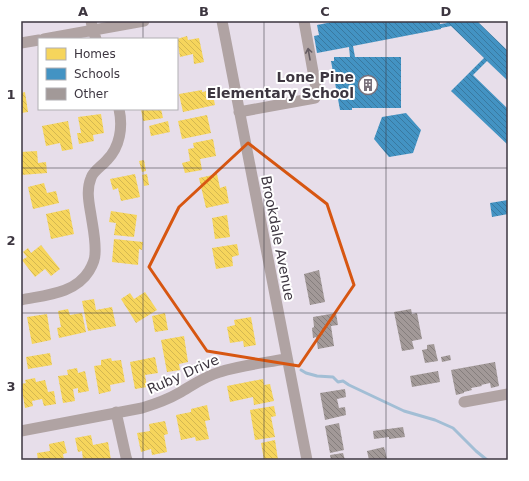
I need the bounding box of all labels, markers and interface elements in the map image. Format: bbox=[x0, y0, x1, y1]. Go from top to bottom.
text: A bbox=[78, 4, 88, 19]
text: B bbox=[199, 4, 209, 19]
text: C bbox=[320, 4, 330, 19]
text: D bbox=[441, 4, 452, 19]
legend bbox=[38, 38, 178, 110]
text: Homes bbox=[74, 47, 116, 61]
one-way arrow bbox=[305, 47, 313, 60]
text: Schools bbox=[74, 67, 120, 81]
place label: Lone Pine Elementary School bbox=[207, 69, 354, 101]
building icon: Lone Pine Elementary School bbox=[357, 74, 379, 96]
text: 1 bbox=[6, 87, 16, 102]
text: Other bbox=[74, 87, 108, 101]
street label: Brookdale Avenue bbox=[258, 174, 298, 302]
text: 2 bbox=[6, 233, 16, 248]
street label: Ruby Drive bbox=[145, 351, 221, 397]
text: 3 bbox=[6, 379, 16, 394]

